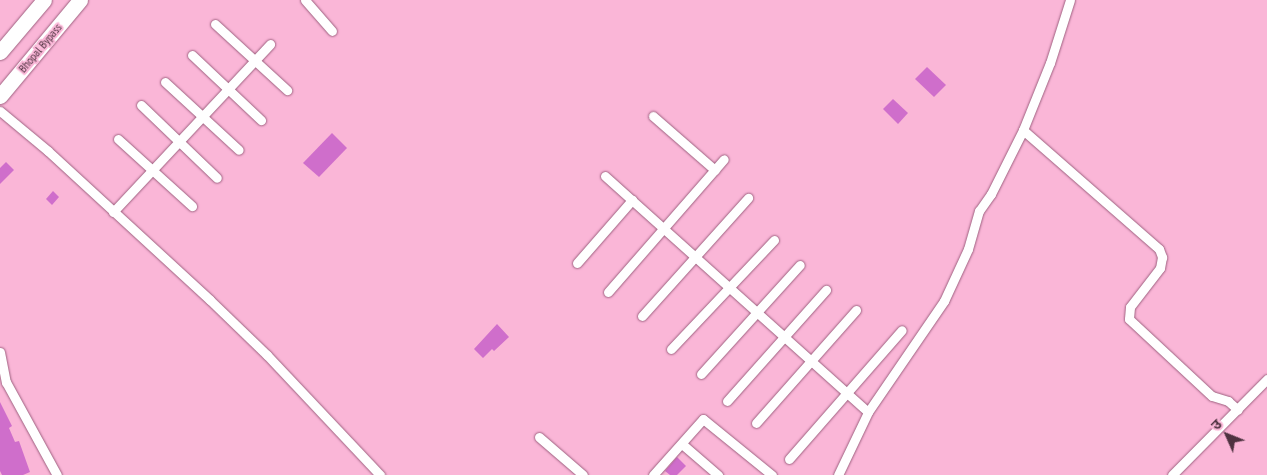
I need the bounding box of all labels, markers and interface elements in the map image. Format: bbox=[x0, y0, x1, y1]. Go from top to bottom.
street label: Bhopal Bypass bbox=[15, 20, 65, 76]
north arrow bbox=[1202, 410, 1252, 460]
text: उ bbox=[1207, 415, 1226, 434]

